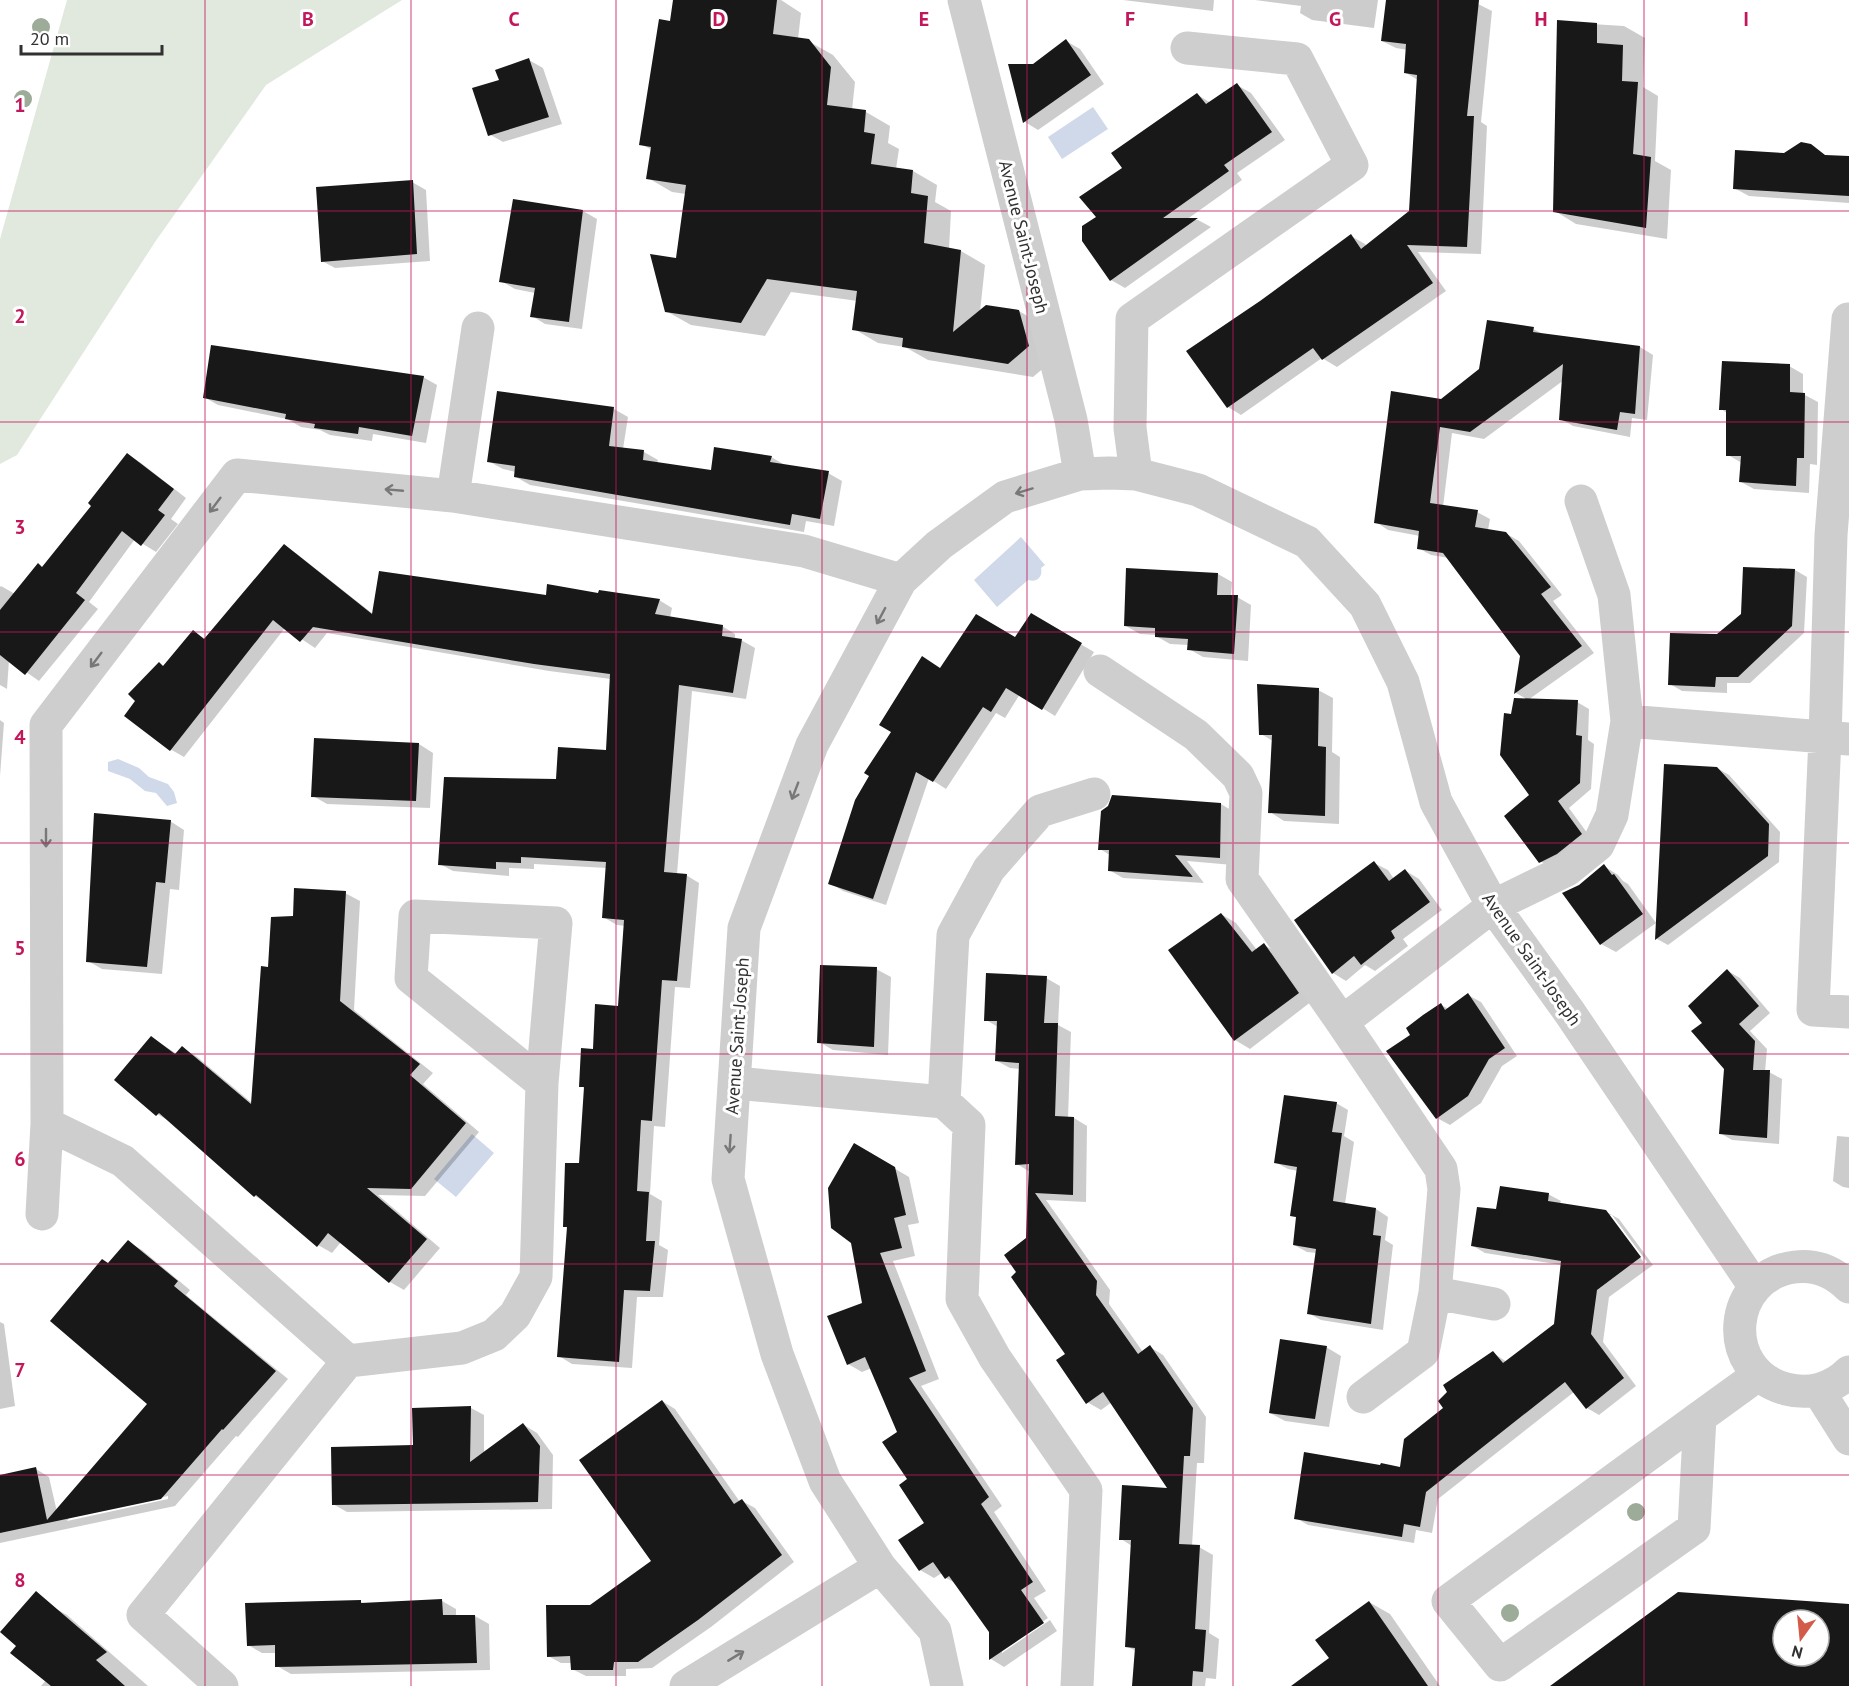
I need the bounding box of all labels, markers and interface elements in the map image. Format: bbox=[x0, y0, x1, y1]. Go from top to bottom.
text: B bbox=[302, 6, 314, 32]
text: C bbox=[508, 6, 520, 32]
text: D bbox=[713, 6, 726, 32]
text: E bbox=[919, 6, 929, 32]
text: F bbox=[1125, 6, 1135, 32]
text: G bbox=[1329, 6, 1341, 32]
text: H bbox=[1534, 6, 1548, 32]
text: I bbox=[1743, 6, 1749, 32]
scale bar bbox=[21, 18, 162, 56]
text: 20 m bbox=[30, 27, 69, 50]
text: 1 bbox=[14, 92, 26, 118]
street label: Avenue Saint-Joseph bbox=[994, 158, 1054, 316]
text: 2 bbox=[14, 303, 26, 329]
one-way arrow bbox=[385, 484, 405, 495]
one-way arrow bbox=[1015, 486, 1034, 497]
one-way arrow bbox=[208, 497, 221, 513]
text: 3 bbox=[14, 514, 26, 540]
one-way arrow bbox=[875, 607, 887, 624]
one-way arrow bbox=[90, 651, 102, 667]
text: 4 bbox=[14, 724, 26, 750]
one-way arrow bbox=[789, 781, 800, 800]
one-way arrow bbox=[40, 827, 52, 847]
street label: Avenue Saint-Joseph bbox=[1477, 888, 1587, 1030]
text: 5 bbox=[14, 935, 26, 961]
street label: Avenue Saint-Joseph bbox=[720, 957, 754, 1115]
one-way arrow bbox=[724, 1134, 735, 1154]
text: 6 bbox=[14, 1146, 26, 1172]
text: 7 bbox=[14, 1357, 26, 1383]
text: 8 bbox=[14, 1567, 26, 1593]
north arrow bbox=[1771, 1608, 1831, 1668]
text: N bbox=[1789, 1641, 1805, 1664]
one-way arrow bbox=[727, 1649, 744, 1661]

